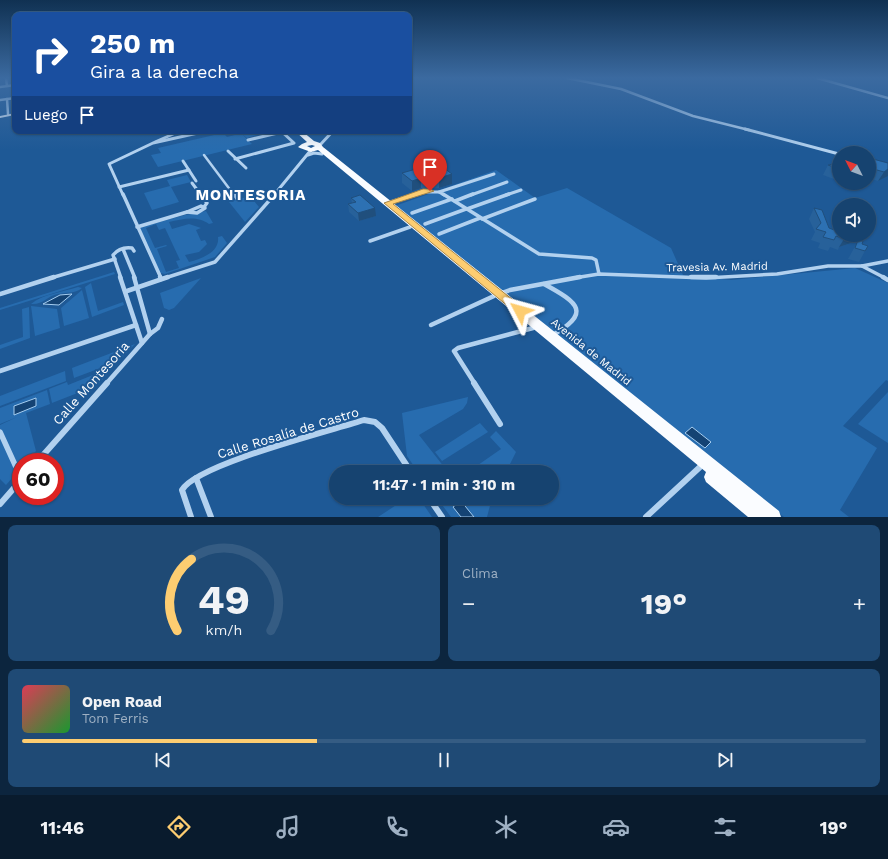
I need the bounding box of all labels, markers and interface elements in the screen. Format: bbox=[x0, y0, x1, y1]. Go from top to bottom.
text: 250 m bbox=[90, 27, 175, 60]
icon: right bbox=[24, 28, 76, 80]
text: Gira a la derecha bbox=[90, 61, 239, 82]
icon: arrive bbox=[76, 104, 98, 126]
text: Luego bbox=[24, 106, 68, 124]
north arrow bbox=[832, 146, 876, 190]
map controls bbox=[832, 146, 876, 242]
pin bbox=[413, 150, 447, 191]
icon: arrive bbox=[419, 156, 441, 178]
district label: MONTESORIA bbox=[195, 186, 307, 204]
button: sound bbox=[832, 198, 876, 242]
street label: Travesia Av. Madrid bbox=[666, 260, 768, 274]
position arrow bbox=[499, 290, 541, 332]
street label: Avenida de Madrid bbox=[548, 316, 634, 388]
street label: Calle Montesoria bbox=[50, 338, 133, 428]
street label: Calle Rosalía de Castro bbox=[215, 404, 361, 462]
speed limit sign: 60 bbox=[12, 453, 64, 505]
text: 11:47 · 1 min · 310 m bbox=[373, 476, 515, 494]
text: Clima bbox=[462, 566, 498, 581]
text: 49 bbox=[198, 575, 250, 624]
text: 19° bbox=[641, 586, 687, 621]
text: − bbox=[462, 591, 475, 616]
text: + bbox=[853, 591, 866, 616]
text: km/h bbox=[206, 622, 242, 638]
text: Open Road bbox=[82, 693, 162, 711]
text: Tom Ferris bbox=[82, 711, 149, 726]
icon: previous bbox=[152, 749, 174, 771]
icon: pause bbox=[433, 749, 455, 771]
icon: next bbox=[714, 749, 736, 771]
icon: directions bbox=[165, 813, 193, 841]
icon: music bbox=[274, 813, 302, 841]
icon: phone bbox=[383, 813, 411, 841]
icon: climate bbox=[492, 813, 520, 841]
icon: car bbox=[602, 813, 630, 841]
icon: filters bbox=[711, 813, 739, 841]
text: 11:46 bbox=[41, 817, 84, 838]
text: 19° bbox=[820, 817, 847, 838]

